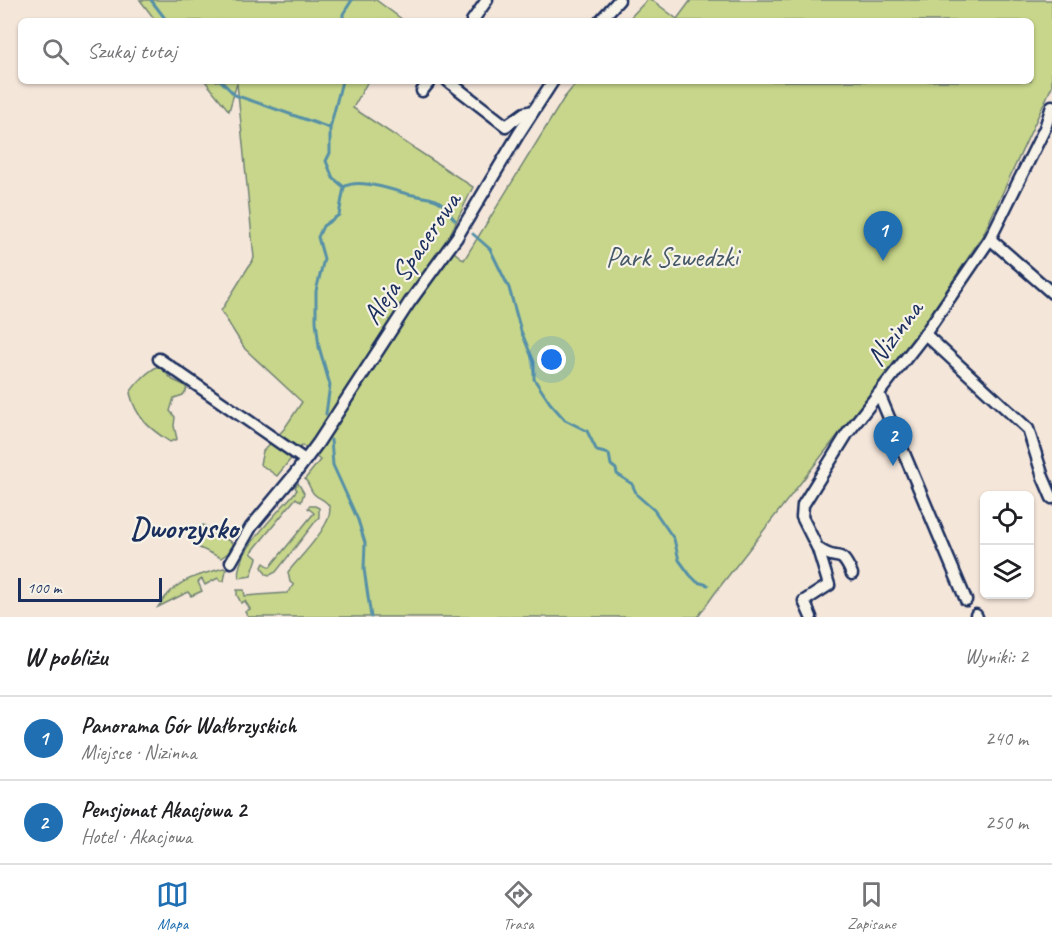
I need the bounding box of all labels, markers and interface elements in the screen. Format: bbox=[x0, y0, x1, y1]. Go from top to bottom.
search box bbox=[18, 18, 1034, 84]
icon: search bbox=[39, 35, 72, 68]
text: Szukaj tutaj bbox=[87, 37, 177, 65]
street label: Aleja Spacerowa bbox=[354, 183, 469, 331]
pin: 1 bbox=[864, 212, 902, 261]
park label: Park Szwedzki bbox=[606, 239, 742, 274]
street label: Nizinna bbox=[858, 291, 932, 373]
your location bbox=[537, 345, 566, 374]
pin: 2 bbox=[874, 416, 912, 466]
map controls bbox=[980, 491, 1034, 599]
button: locate bbox=[980, 491, 1034, 545]
district label: Dworzysko bbox=[130, 509, 241, 547]
button: layers bbox=[980, 545, 1034, 599]
scale bar bbox=[18, 575, 162, 602]
text: 100 m bbox=[27, 578, 61, 598]
text: W pobliżu bbox=[24, 640, 107, 673]
text: Wyniki: 2 bbox=[965, 644, 1028, 669]
text: Panorama Gór Wałbrzyskich bbox=[81, 712, 296, 740]
text: 1 bbox=[39, 726, 48, 751]
text: 240 m bbox=[985, 726, 1028, 751]
text: Miejsce · Nizinna bbox=[81, 740, 196, 765]
text: Pensjonat Akacjowa 2 bbox=[81, 796, 246, 824]
text: 2 bbox=[39, 810, 48, 835]
text: 250 m bbox=[985, 810, 1028, 835]
text: Hotel · Akacjowa bbox=[81, 824, 192, 849]
tab: Mapa bbox=[156, 878, 189, 934]
tab: Trasa bbox=[502, 878, 535, 934]
tab: Zapisane bbox=[847, 878, 896, 934]

